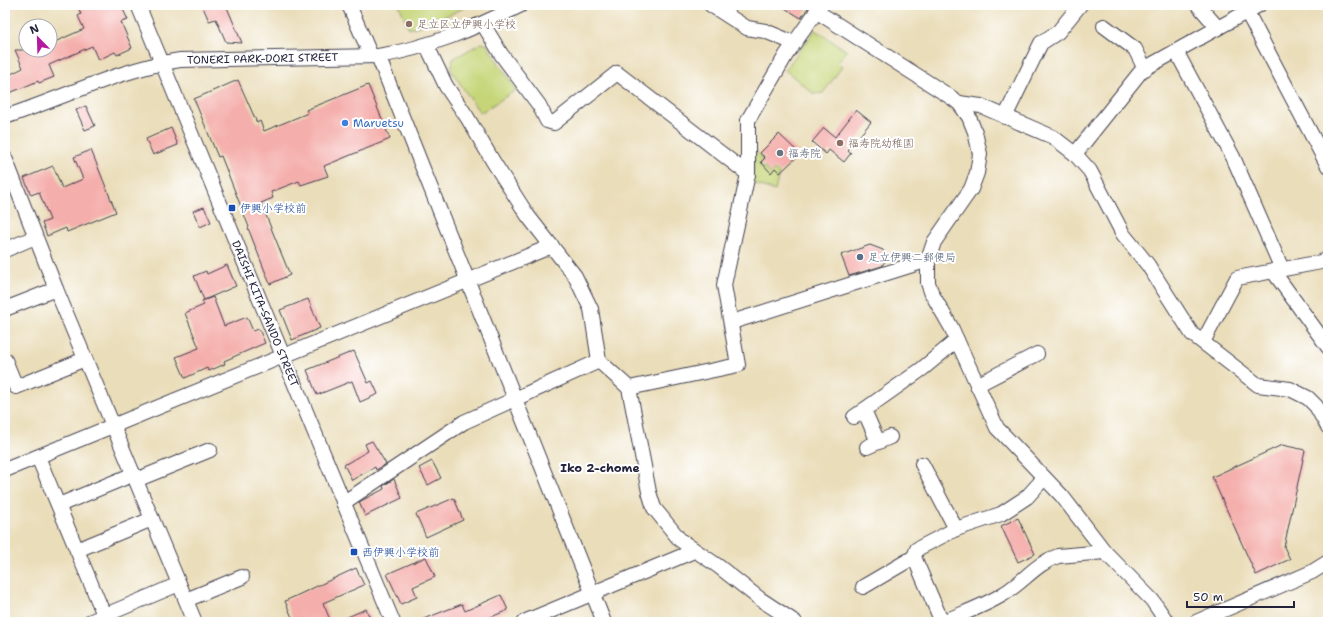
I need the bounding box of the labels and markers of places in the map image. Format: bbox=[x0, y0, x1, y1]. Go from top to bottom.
place label: 足立区立伊興小学校 bbox=[417, 17, 516, 32]
marker: 足立区立伊興小学校 bbox=[404, 19, 414, 29]
place label: Maruetsu bbox=[353, 116, 404, 131]
marker: Maruetsu bbox=[340, 118, 350, 128]
place label: 福寿院幼稚園 bbox=[848, 136, 914, 151]
marker: 福寿院幼稚園 bbox=[835, 138, 845, 148]
place label: 福寿院 bbox=[788, 146, 821, 161]
marker: 福寿院 bbox=[775, 148, 785, 158]
place label: 伊興小学校前 bbox=[240, 201, 306, 216]
marker: 伊興小学校前 bbox=[227, 203, 237, 213]
place label: 足立伊興二郵便局 bbox=[868, 250, 956, 265]
marker: 足立伊興二郵便局 bbox=[855, 252, 865, 262]
place label: 西伊興小学校前 bbox=[362, 545, 439, 560]
marker: 西伊興小学校前 bbox=[349, 547, 359, 557]

